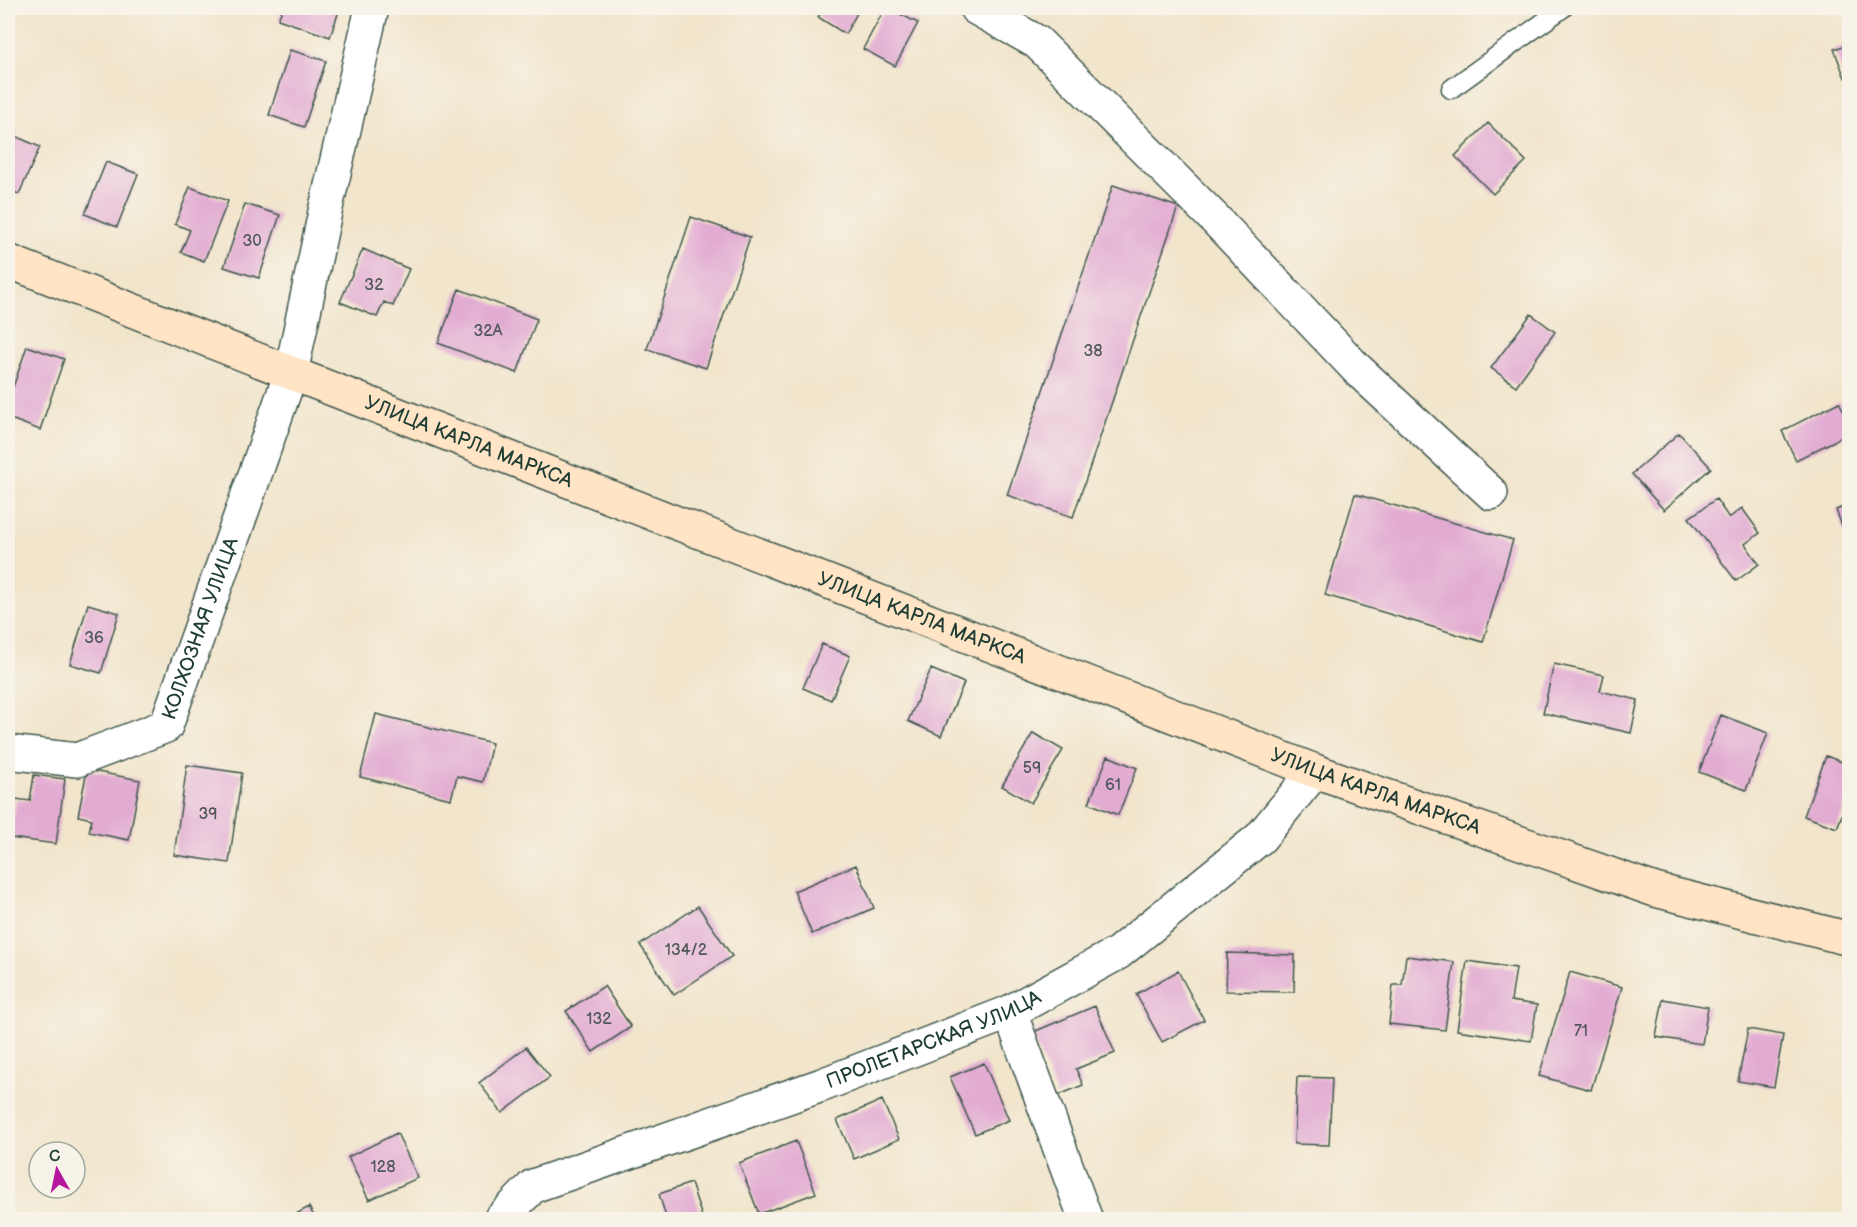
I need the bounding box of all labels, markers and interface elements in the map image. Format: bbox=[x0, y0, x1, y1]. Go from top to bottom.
house number: 30 bbox=[242, 232, 262, 251]
house number: 32 bbox=[364, 276, 384, 295]
house number: 32А bbox=[474, 322, 503, 341]
house number: 38 bbox=[1083, 342, 1103, 361]
street label: УЛИЦА КАРЛА МАРКСА bbox=[361, 391, 577, 494]
street label: КОЛХОЗНАЯ УЛИЦА bbox=[157, 534, 244, 723]
street label: УЛИЦА КАРЛА МАРКСА bbox=[814, 567, 1030, 670]
house number: 36 bbox=[84, 629, 104, 648]
street label: УЛИЦА КАРЛА МАРКСА bbox=[1267, 743, 1485, 840]
house number: 59 bbox=[1023, 759, 1041, 778]
house number: 61 bbox=[1105, 776, 1121, 795]
house number: 39 bbox=[198, 805, 218, 824]
house number: 134/2 bbox=[665, 941, 708, 960]
street label: ПРОЛЕТАРСКАЯ УЛИЦА bbox=[823, 985, 1046, 1094]
house number: 132 bbox=[586, 1010, 612, 1029]
house number: 71 bbox=[1574, 1022, 1588, 1041]
north arrow bbox=[27, 1140, 87, 1200]
text: С bbox=[48, 1146, 62, 1167]
house number: 128 bbox=[371, 1158, 395, 1177]

